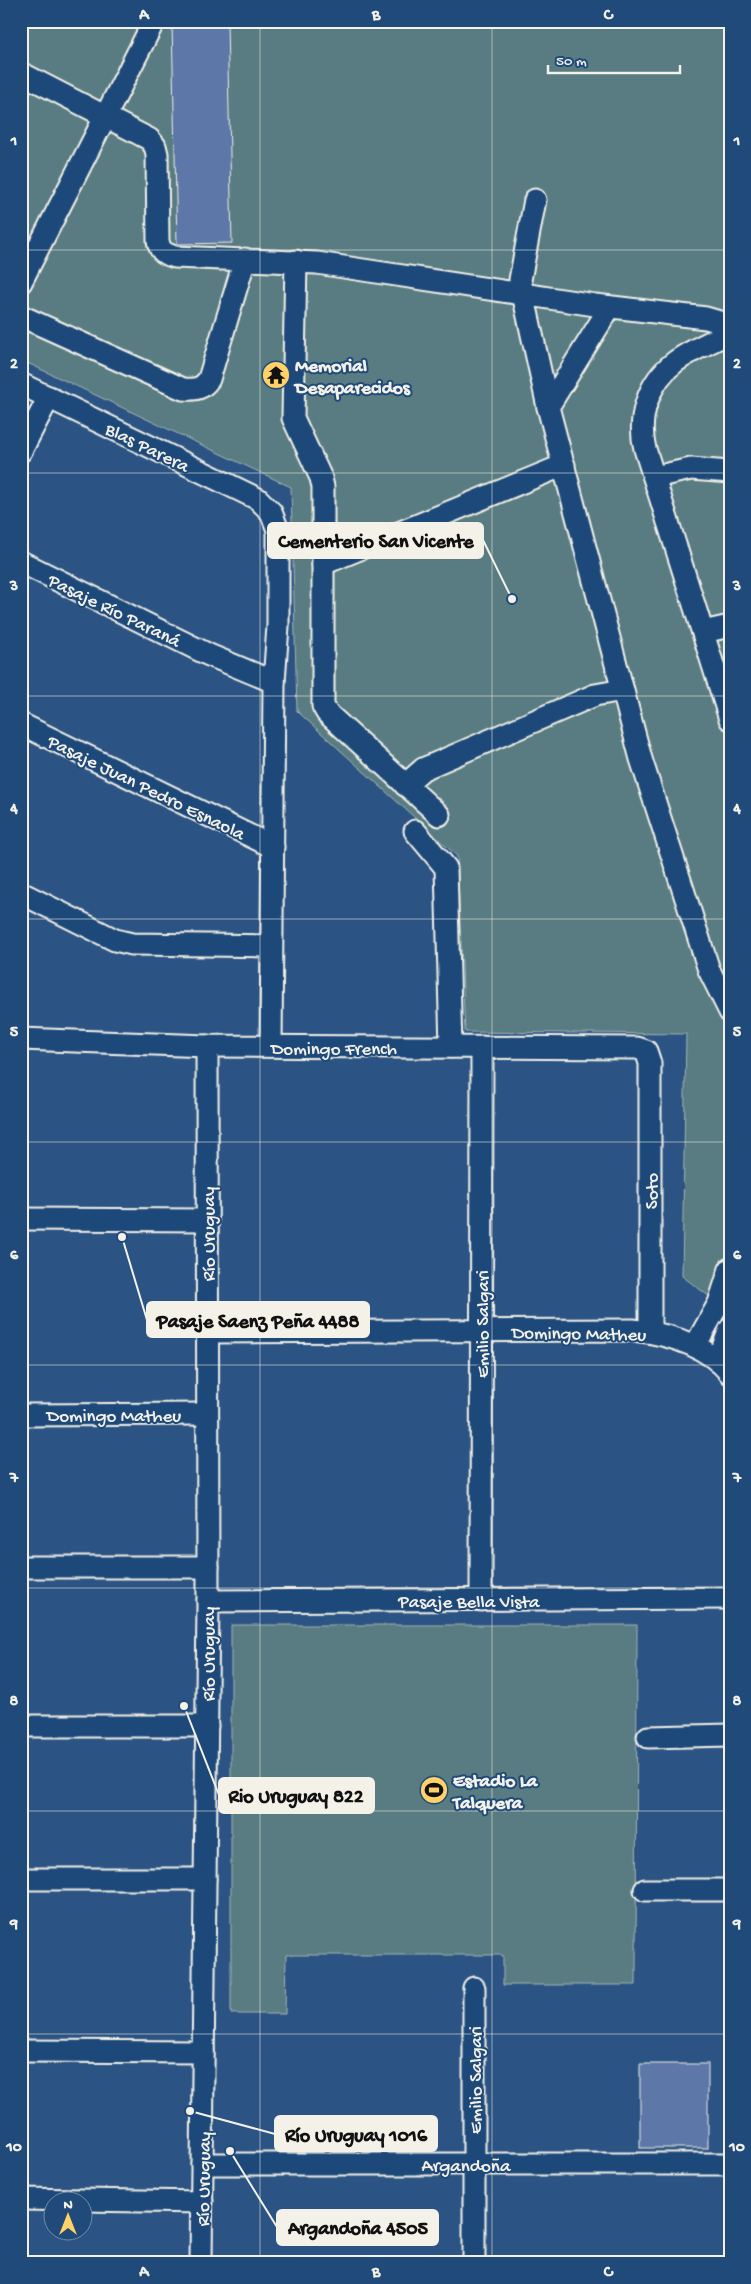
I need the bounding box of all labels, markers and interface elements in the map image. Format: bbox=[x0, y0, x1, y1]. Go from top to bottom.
text: A bbox=[138, 7, 150, 26]
text: B bbox=[371, 7, 381, 26]
text: C bbox=[603, 7, 614, 26]
scale bar bbox=[548, 42, 681, 74]
text: 50 m bbox=[556, 53, 587, 71]
text: 1 bbox=[10, 133, 17, 152]
text: 1 bbox=[733, 133, 740, 152]
text: 2 bbox=[10, 356, 18, 375]
place label: Memorial Desaparecidos bbox=[293, 356, 411, 401]
text: 2 bbox=[733, 356, 741, 375]
temple icon: Memorial Desaparecidos bbox=[261, 360, 291, 390]
street label: Blas Parera bbox=[100, 418, 194, 480]
callout: Cementerio San Vicente bbox=[268, 523, 483, 558]
text: Cementerio San Vicente bbox=[277, 532, 474, 555]
street label: Pasaje Río Paraná bbox=[42, 570, 185, 655]
text: 3 bbox=[9, 578, 18, 597]
text: 3 bbox=[732, 578, 741, 597]
street label: Pasaje Juan Pedro Esnaola bbox=[42, 731, 249, 848]
text: 4 bbox=[9, 801, 18, 820]
text: 4 bbox=[732, 801, 741, 820]
text: 5 bbox=[10, 1024, 19, 1043]
text: 5 bbox=[733, 1024, 742, 1043]
street label: Domingo French bbox=[269, 1039, 397, 1062]
street label: Soto bbox=[642, 1173, 665, 1209]
street label: Río Uruguay bbox=[199, 1186, 222, 1281]
text: 6 bbox=[10, 1247, 19, 1266]
text: 6 bbox=[733, 1247, 742, 1266]
street label: Emilio Salgari bbox=[473, 1270, 496, 1378]
callout: Pasaje Saenz Peña 4488 bbox=[147, 1302, 369, 1337]
text: Pasaje Saenz Peña 4488 bbox=[156, 1312, 359, 1335]
street label: Domingo Matheu bbox=[510, 1323, 646, 1348]
street label: Domingo Matheu bbox=[45, 1406, 181, 1429]
text: 7 bbox=[9, 1470, 19, 1489]
text: 7 bbox=[732, 1470, 742, 1489]
street label: Pasaje Bella Vista bbox=[397, 1592, 541, 1615]
street label: Río Uruguay bbox=[199, 1606, 222, 1701]
text: 8 bbox=[10, 1693, 19, 1712]
text: 8 bbox=[733, 1693, 742, 1712]
place label: Estadio La Talquera bbox=[451, 1771, 539, 1816]
sports icon: Estadio La Talquera bbox=[419, 1775, 449, 1805]
callout: Rio Uruguay 822 bbox=[219, 1778, 374, 1813]
text: Rio Uruguay 822 bbox=[228, 1787, 364, 1810]
text: 9 bbox=[9, 1916, 18, 1935]
text: 9 bbox=[732, 1916, 741, 1935]
street label: Emilio Salgari bbox=[466, 2026, 489, 2134]
callout: Río Uruguay 1016 bbox=[275, 2116, 437, 2151]
text: Río Uruguay 1016 bbox=[284, 2126, 428, 2149]
street label: Río Uruguay bbox=[193, 2131, 218, 2227]
text: 10 bbox=[5, 2139, 22, 2158]
text: 10 bbox=[728, 2139, 745, 2158]
street label: Argandoña bbox=[422, 2156, 512, 2179]
north arrow bbox=[42, 2192, 92, 2242]
text: N bbox=[63, 2197, 73, 2214]
callout: Argandoña 4505 bbox=[277, 2210, 438, 2245]
text: Argandoña 4505 bbox=[287, 2219, 429, 2242]
text: A bbox=[138, 2264, 150, 2283]
text: B bbox=[371, 2264, 381, 2283]
text: C bbox=[603, 2264, 614, 2283]

